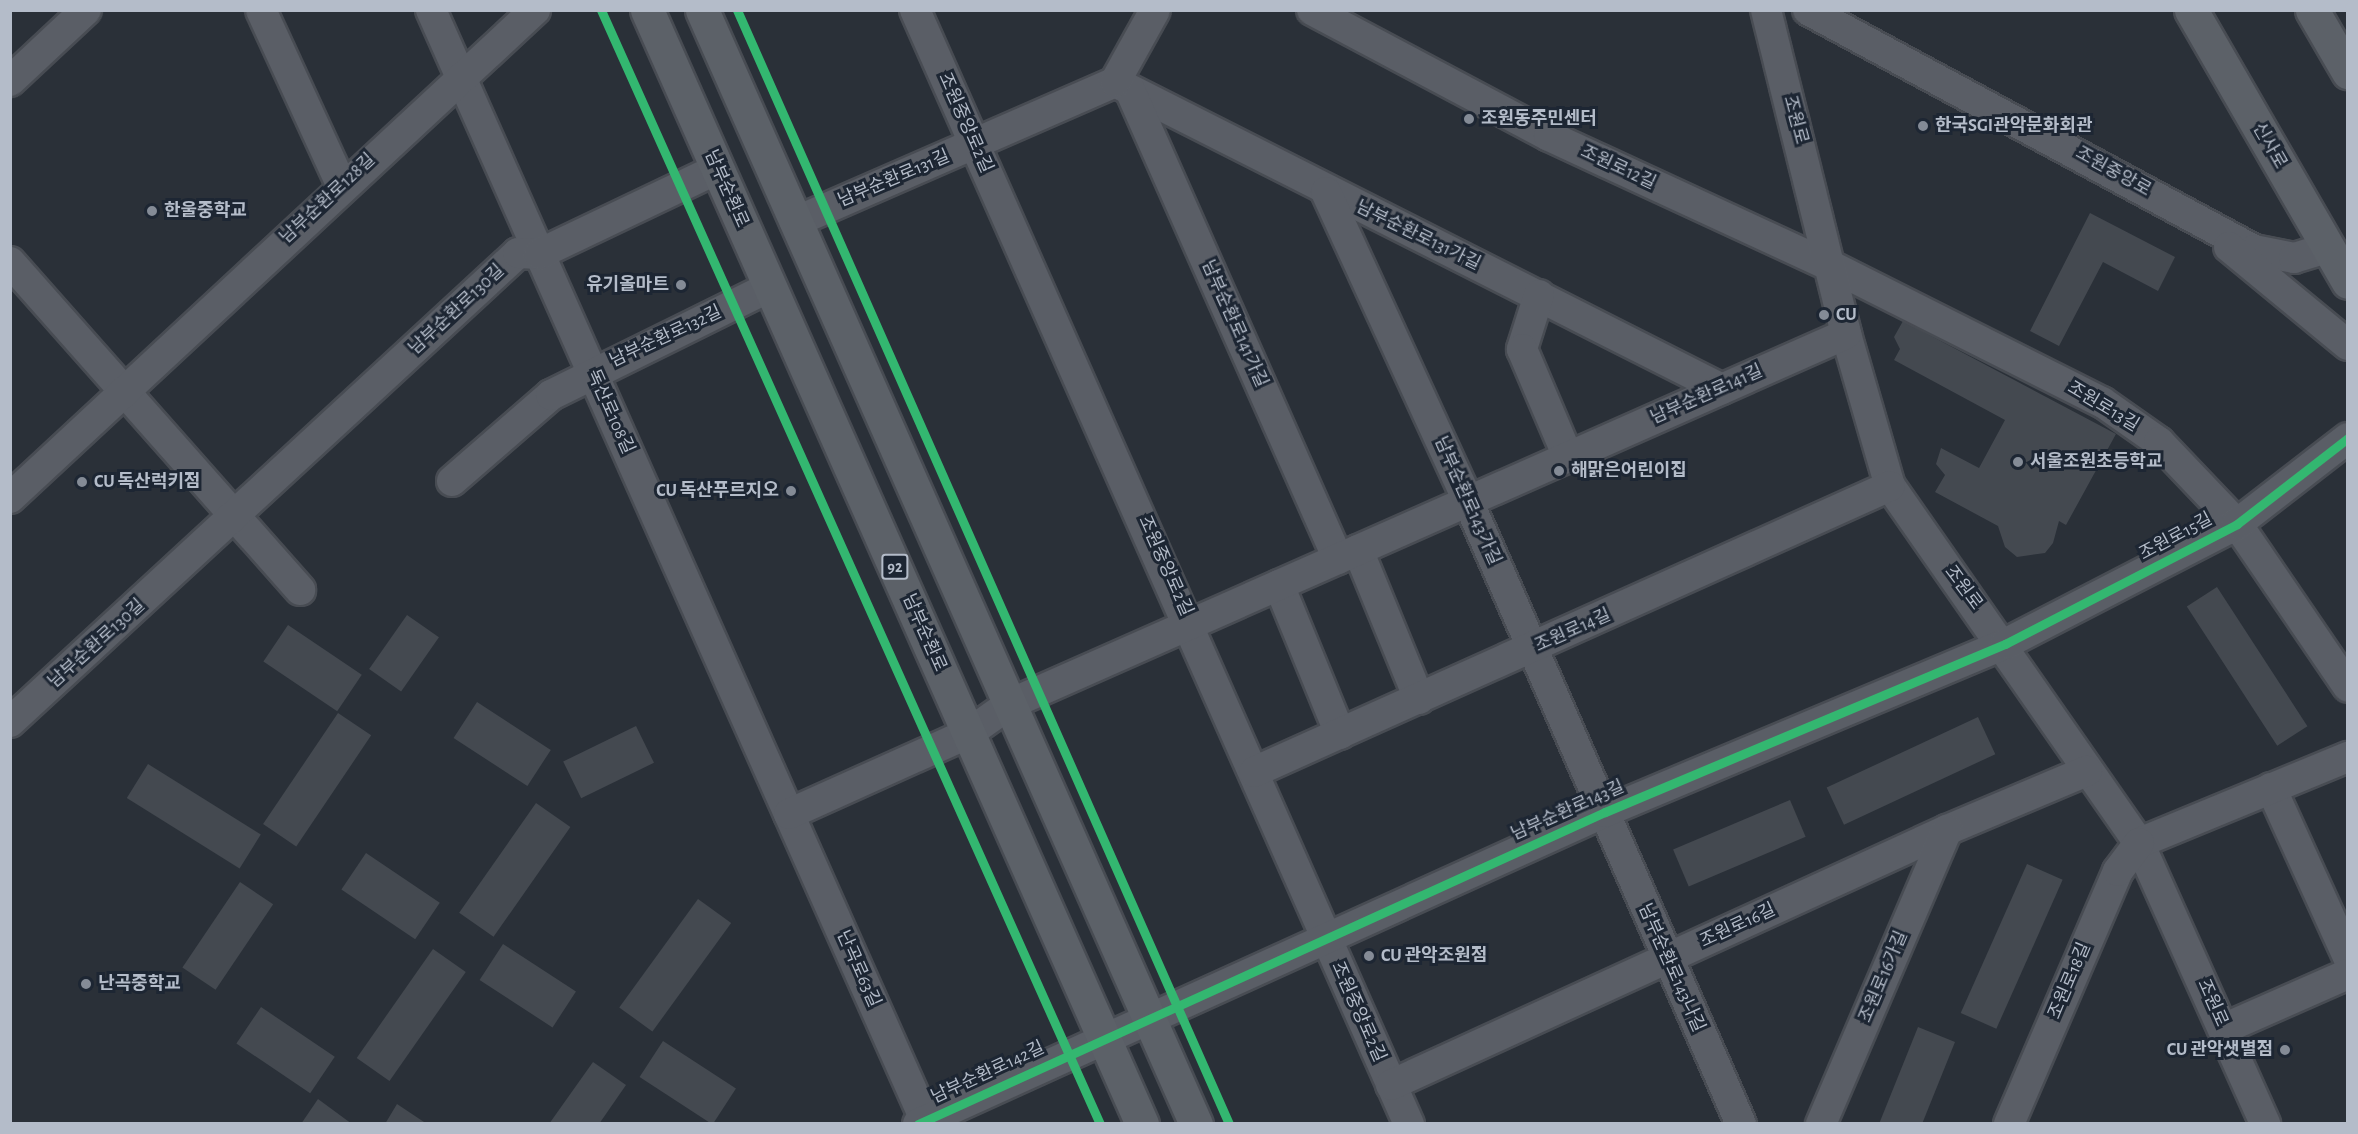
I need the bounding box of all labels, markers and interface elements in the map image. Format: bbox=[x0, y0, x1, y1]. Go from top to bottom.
street label: 조원중앙로2길 bbox=[933, 69, 997, 177]
street label: 조원로 bbox=[1778, 93, 1812, 147]
place label: 조원동주민센터 bbox=[1481, 108, 1597, 130]
marker: 조원동주민센터 bbox=[1462, 112, 1476, 126]
place label: 한국SGI관악문화회관 bbox=[1935, 115, 2093, 137]
marker: 한국SGI관악문화회관 bbox=[1916, 119, 1930, 133]
street label: 신사로 bbox=[2247, 119, 2291, 173]
street label: 조원로12길 bbox=[1577, 141, 1659, 195]
street label: 조원중앙로 bbox=[2072, 142, 2154, 202]
street label: 남부순환로131길 bbox=[835, 146, 953, 212]
street label: 남부순환로 bbox=[699, 147, 753, 231]
street label: 남부순환로128길 bbox=[276, 149, 380, 249]
street label: 남부순환로131가길 bbox=[1352, 197, 1484, 275]
place label: 한울중학교 bbox=[164, 200, 247, 222]
marker: 한울중학교 bbox=[145, 204, 159, 218]
street label: 남부순환로141가길 bbox=[1196, 257, 1272, 391]
street label: 남부순환로130길 bbox=[405, 260, 509, 360]
place label: 유기올마트 bbox=[586, 274, 669, 296]
marker: 유기올마트 bbox=[674, 278, 688, 292]
street label: 남부순환로132길 bbox=[607, 302, 725, 372]
place label: CU bbox=[1836, 304, 1857, 326]
marker: CU bbox=[1817, 308, 1831, 322]
street label: 남부순환로141길 bbox=[1648, 361, 1766, 429]
street label: 독산로108길 bbox=[582, 366, 638, 458]
street label: 조원로13길 bbox=[2063, 377, 2143, 437]
street label: 남부순환로143가길 bbox=[1429, 433, 1505, 569]
place label: 서울조원초등학교 bbox=[2030, 451, 2162, 473]
marker: 서울조원초등학교 bbox=[2011, 455, 2025, 469]
place label: 해맑은어린이집 bbox=[1571, 460, 1687, 482]
marker: 해맑은어린이집 bbox=[1552, 464, 1566, 478]
place label: CU 독산럭키점 bbox=[94, 471, 200, 493]
marker: CU 독산럭키점 bbox=[75, 475, 89, 489]
place label: CU 독산푸르지오 bbox=[656, 480, 779, 502]
marker: CU 독산푸르지오 bbox=[784, 484, 798, 498]
street label: 조원로15길 bbox=[2136, 509, 2216, 565]
street label: 조원중앙로2길 bbox=[1133, 512, 1197, 620]
road number: 92 bbox=[880, 554, 910, 580]
street label: 조원로 bbox=[1939, 562, 1987, 614]
street label: 남부순환로 bbox=[897, 591, 951, 675]
street label: 남부순환로130길 bbox=[44, 595, 150, 693]
street label: 조원로14길 bbox=[1532, 605, 1614, 657]
street label: 남부순환로143길 bbox=[1508, 776, 1628, 846]
street label: 조원로16길 bbox=[1697, 899, 1779, 953]
street label: 남부순환로143나길 bbox=[1633, 900, 1709, 1036]
street label: 난곡로63길 bbox=[831, 927, 885, 1011]
street label: 조원로16가길 bbox=[1855, 928, 1913, 1026]
street label: 조원로18길 bbox=[2044, 940, 2096, 1022]
place label: CU 관악조원점 bbox=[1381, 945, 1487, 967]
marker: CU 관악조원점 bbox=[1362, 949, 1376, 963]
street label: 조원중앙로2길 bbox=[1326, 958, 1390, 1066]
place label: 난곡중학교 bbox=[98, 973, 181, 995]
street label: 조원로 bbox=[2192, 976, 2232, 1030]
marker: 난곡중학교 bbox=[79, 977, 93, 991]
street label: 남부순환로142길 bbox=[928, 1037, 1048, 1109]
place label: CU 관악샛별점 bbox=[2167, 1039, 2273, 1061]
marker: CU 관악샛별점 bbox=[2278, 1043, 2292, 1057]

